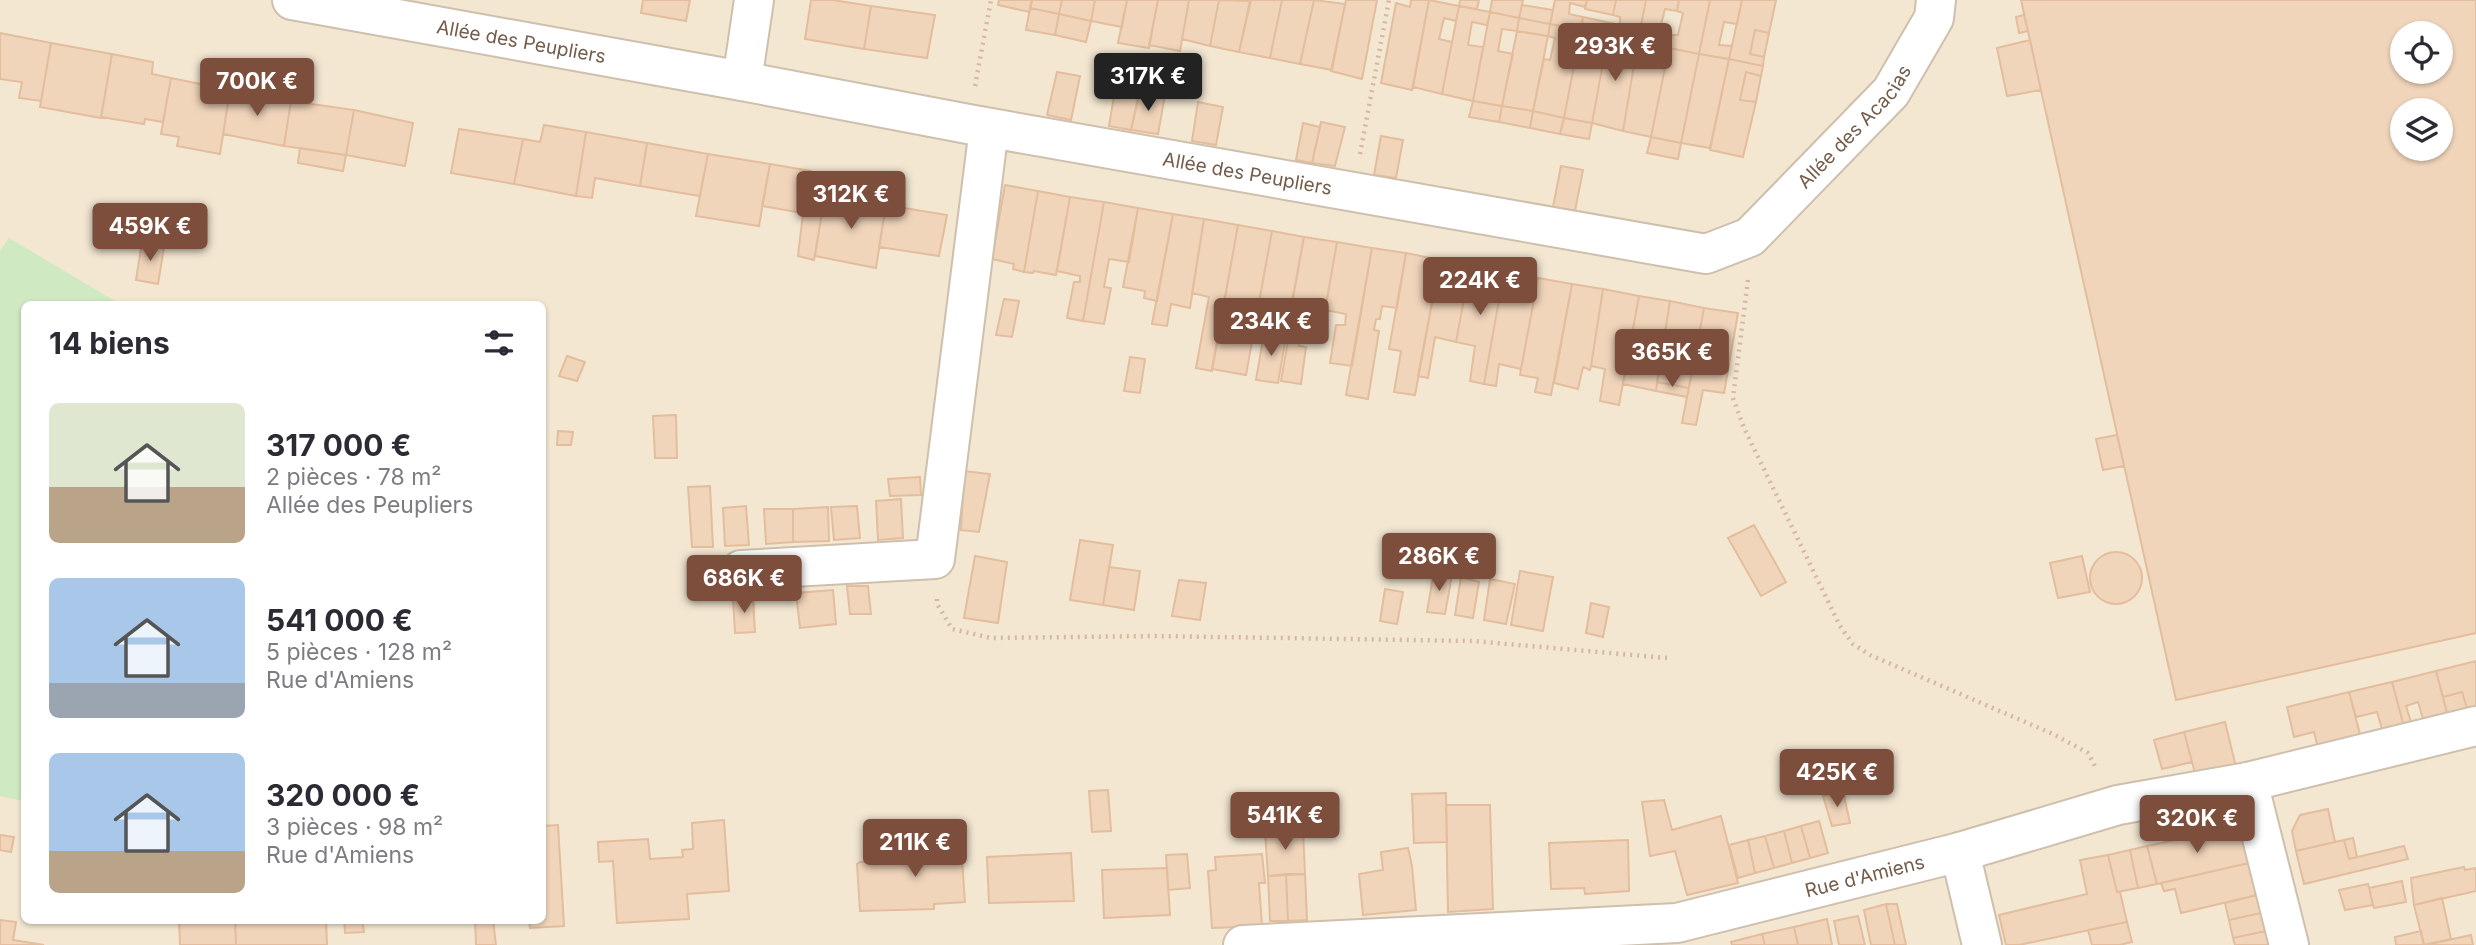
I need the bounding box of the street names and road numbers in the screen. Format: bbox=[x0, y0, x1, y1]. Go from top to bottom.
street label: Allée des Peupliers bbox=[435, 15, 608, 68]
street label: Allée des Acacias bbox=[1792, 61, 1916, 193]
street label: Allée des Peupliers bbox=[1161, 147, 1334, 199]
street label: Rue d'Amiens bbox=[1802, 850, 1927, 902]

